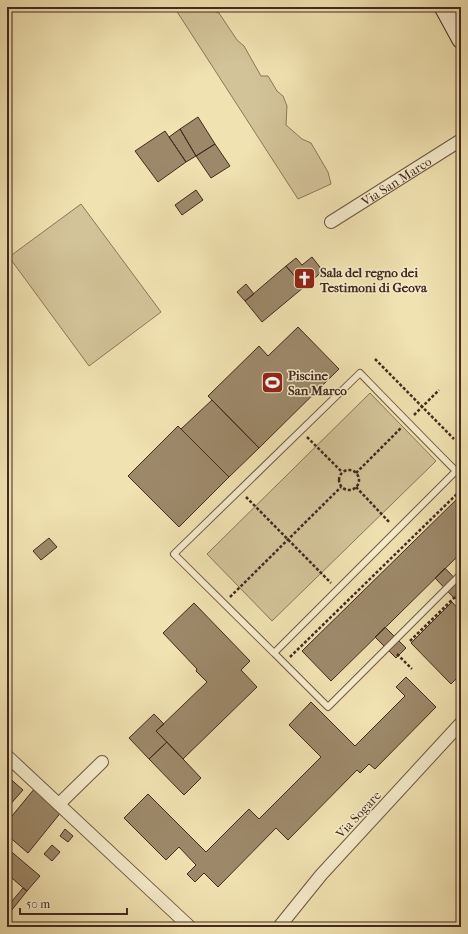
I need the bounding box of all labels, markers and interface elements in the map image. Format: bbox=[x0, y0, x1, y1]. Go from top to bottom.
street label: Via San Marco bbox=[358, 153, 435, 210]
place label: Sala del regno dei Testimoni di Geova bbox=[319, 265, 428, 295]
church icon: Sala del regno dei Testimoni di Geova bbox=[292, 266, 318, 292]
place label: Piscine San Marco bbox=[288, 368, 347, 398]
sports icon: Piscine San Marco bbox=[260, 369, 286, 395]
street label: Via Sogare bbox=[332, 787, 384, 842]
scale bar bbox=[20, 890, 127, 916]
text: 50 m bbox=[26, 897, 50, 911]

